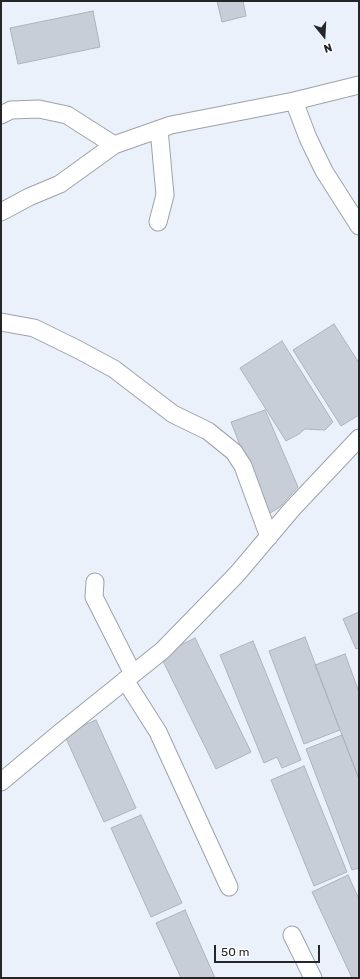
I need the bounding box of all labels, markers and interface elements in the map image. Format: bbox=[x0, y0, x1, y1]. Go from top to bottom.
north arrow bbox=[304, 16, 344, 56]
text: N bbox=[322, 40, 334, 55]
scale bar bbox=[216, 937, 322, 963]
text: 50 m bbox=[221, 945, 249, 959]

